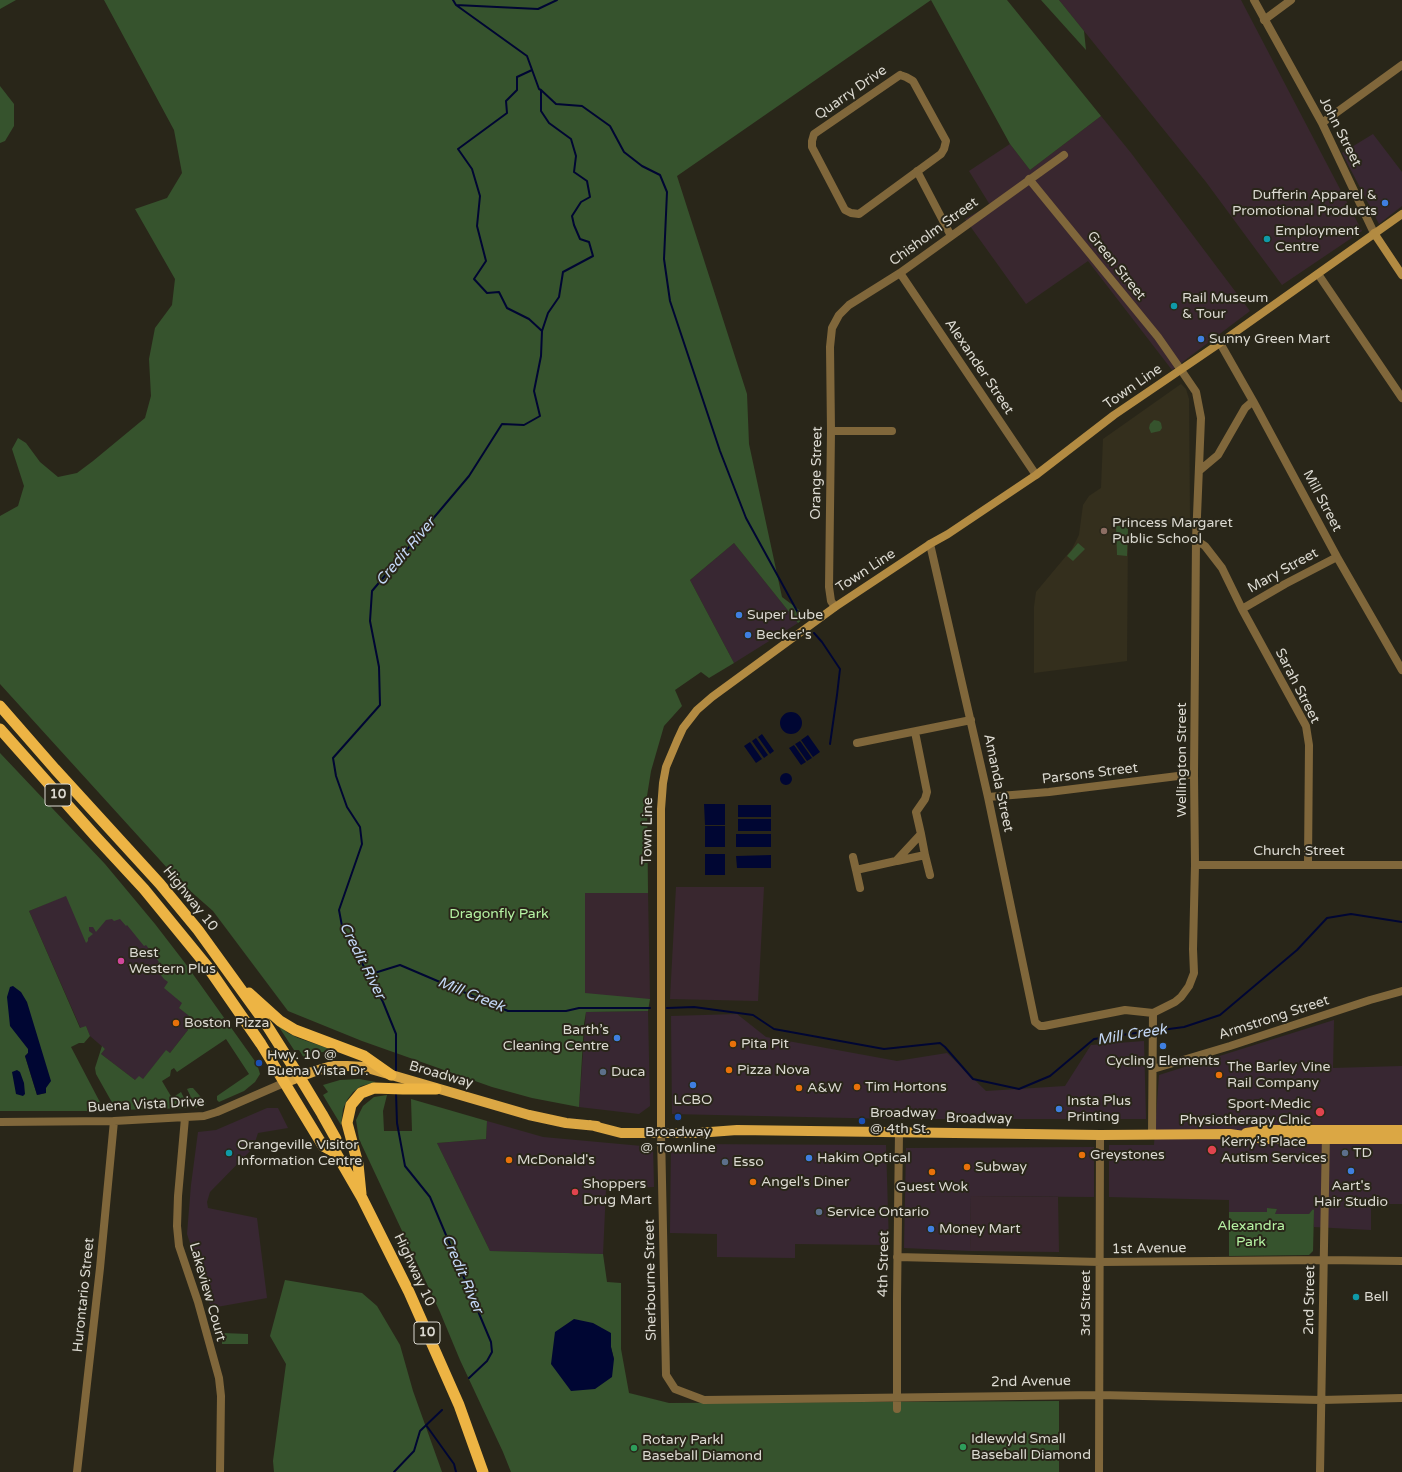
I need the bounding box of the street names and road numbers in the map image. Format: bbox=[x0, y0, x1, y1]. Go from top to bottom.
street label: Quarry Drive bbox=[812, 62, 890, 124]
street label: John Street bbox=[1315, 94, 1365, 170]
street label: Chisholm Street bbox=[886, 194, 982, 270]
street label: Green Street bbox=[1083, 228, 1149, 304]
street label: Alexander Street bbox=[941, 316, 1017, 418]
street label: Town Line bbox=[1101, 361, 1165, 413]
street label: Orange Street bbox=[808, 426, 826, 520]
street label: Mill Street bbox=[1299, 467, 1345, 535]
street label: Mary Street bbox=[1245, 545, 1321, 597]
street label: Town Line bbox=[833, 546, 899, 596]
street label: Sarah Street bbox=[1271, 646, 1323, 726]
street label: Wellington Street bbox=[1174, 702, 1190, 818]
street label: Amanda Street bbox=[979, 732, 1017, 834]
street label: Parsons Street bbox=[1041, 760, 1139, 788]
road number: 10 bbox=[45, 784, 71, 806]
street label: Town Line bbox=[639, 797, 657, 865]
street label: Church Street bbox=[1253, 843, 1345, 859]
street label: Highway 10 bbox=[159, 863, 221, 935]
street label: Armstrong Street bbox=[1217, 992, 1331, 1044]
street label: Broadway bbox=[407, 1058, 475, 1092]
street label: Buena Vista Drive bbox=[87, 1094, 205, 1116]
street label: Broadway bbox=[946, 1110, 1012, 1128]
street label: Sherbourne Street bbox=[642, 1219, 660, 1341]
street label: Highway 10 bbox=[390, 1231, 438, 1309]
street label: 4th Street bbox=[875, 1231, 893, 1297]
street label: Hurontario Street bbox=[70, 1237, 98, 1353]
street label: 1st Avenue bbox=[1112, 1240, 1186, 1258]
street label: Lakeview Court bbox=[185, 1241, 229, 1343]
street label: 2nd Street bbox=[1301, 1265, 1319, 1335]
street label: 3rd Street bbox=[1078, 1270, 1094, 1336]
road number: 10 bbox=[414, 1322, 440, 1344]
street label: 2nd Avenue bbox=[991, 1373, 1071, 1391]

